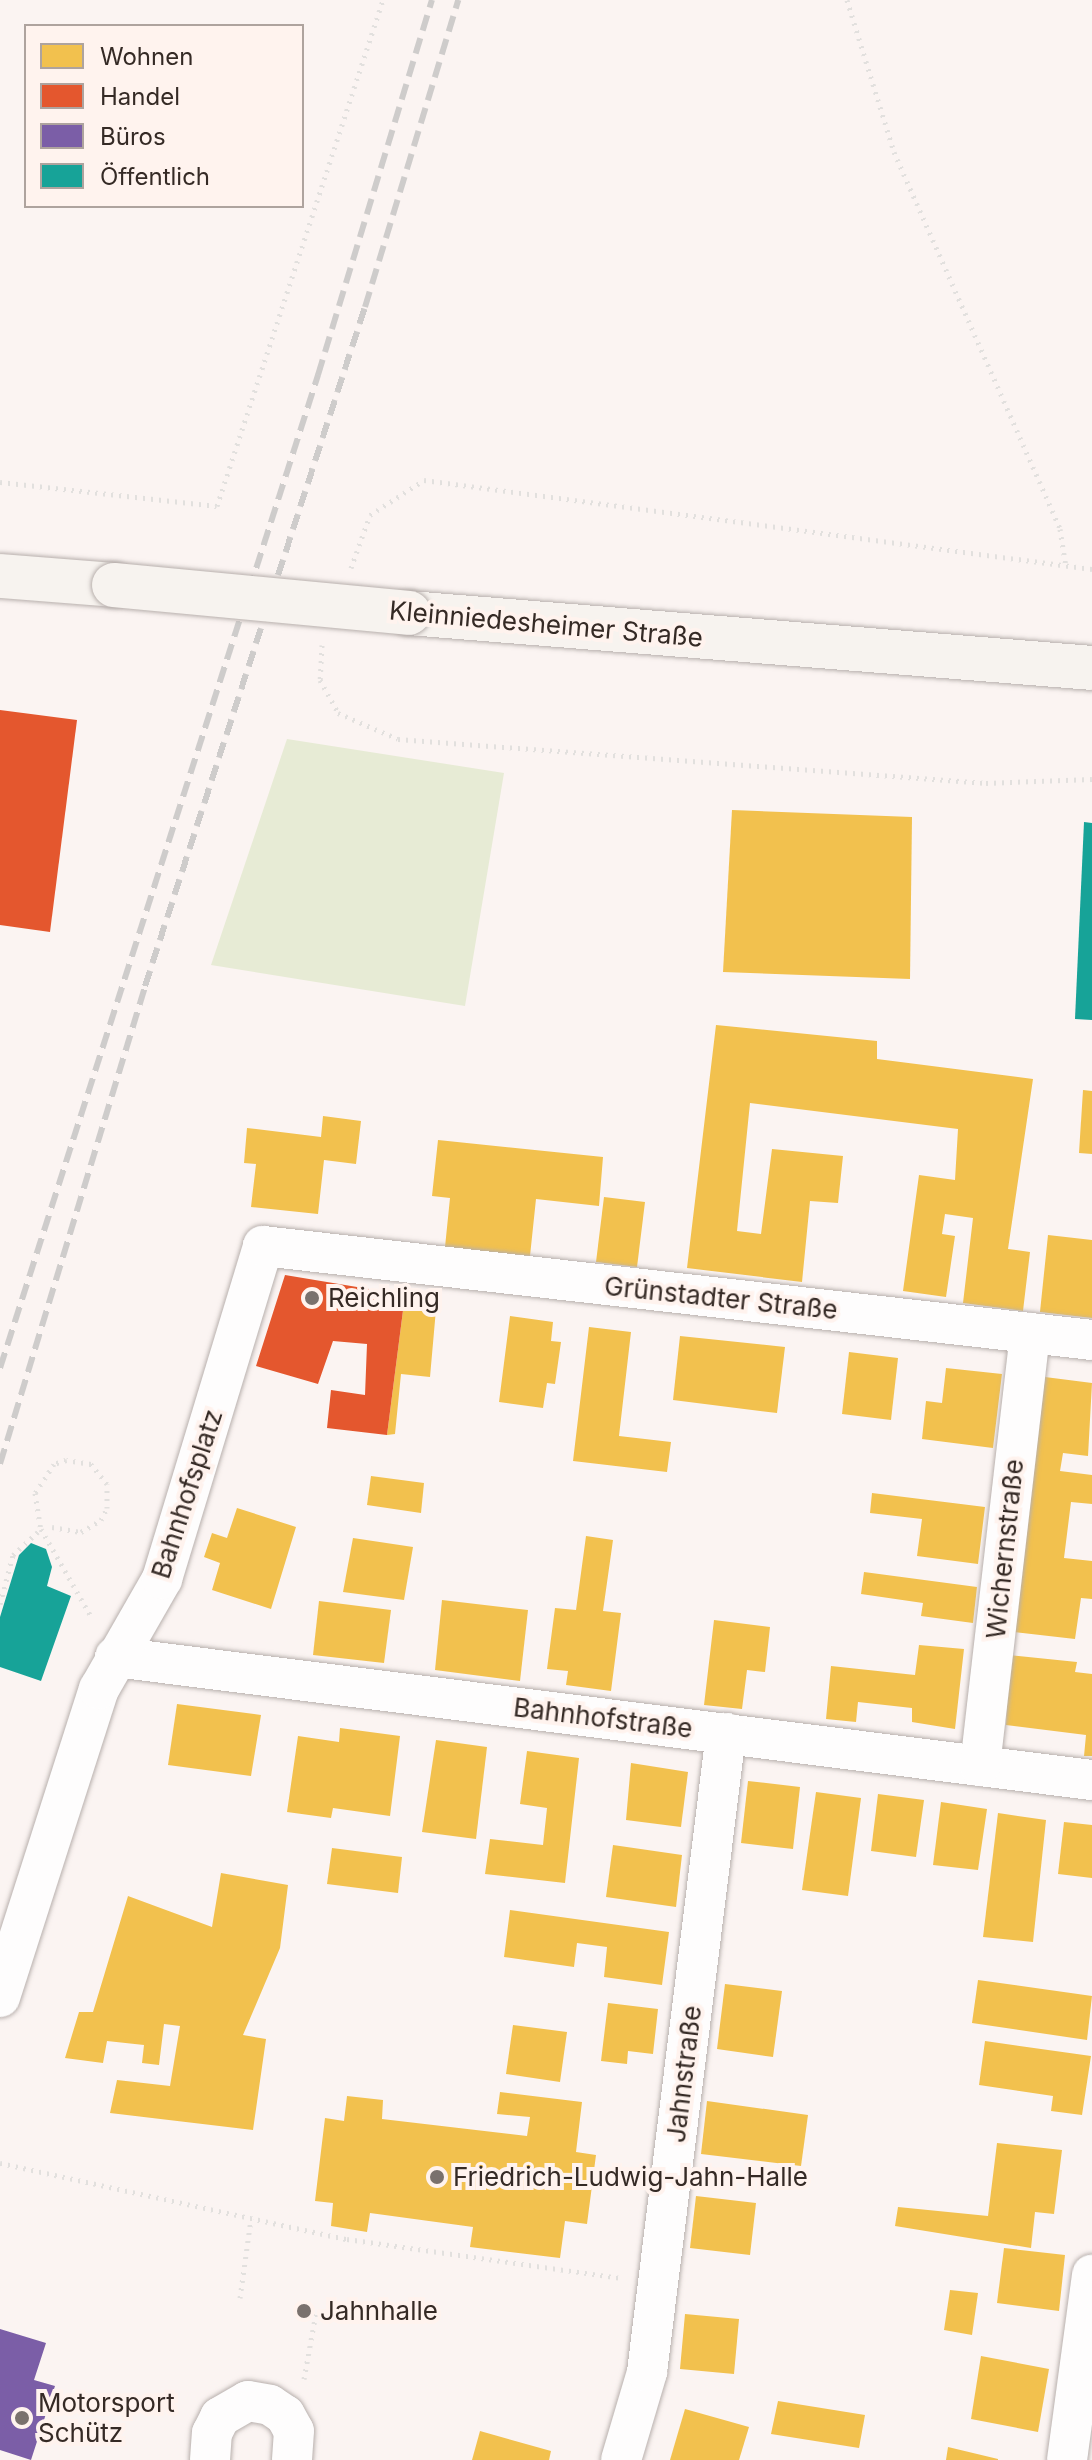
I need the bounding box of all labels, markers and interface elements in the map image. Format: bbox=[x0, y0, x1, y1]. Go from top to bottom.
legend bbox=[24, 24, 304, 208]
text: Wohnen bbox=[100, 42, 193, 71]
text: Handel bbox=[100, 82, 180, 111]
text: Büros bbox=[100, 122, 166, 151]
text: Öffentlich bbox=[100, 162, 210, 191]
street label: Kleinniedesheimer Straße bbox=[388, 595, 704, 653]
street label: Grünstadter Straße bbox=[603, 1270, 839, 1326]
place label: Reichling bbox=[328, 1282, 440, 1314]
marker: Reichling bbox=[303, 1289, 321, 1307]
street label: Bahnhofsplatz bbox=[145, 1406, 229, 1582]
street label: Wichernstraße bbox=[980, 1458, 1030, 1640]
street label: Bahnhofstraße bbox=[512, 1692, 694, 1744]
street label: Jahnstraße bbox=[660, 2004, 708, 2144]
place label: Friedrich-Ludwig-Jahn-Halle bbox=[453, 2161, 808, 2193]
marker: Friedrich-Ludwig-Jahn-Halle bbox=[428, 2168, 446, 2186]
place label: Jahnhalle bbox=[320, 2295, 438, 2327]
marker: Jahnhalle bbox=[295, 2302, 313, 2320]
place label: Motorsport Schütz bbox=[38, 2387, 175, 2448]
marker: Motorsport Schütz bbox=[13, 2409, 31, 2427]

